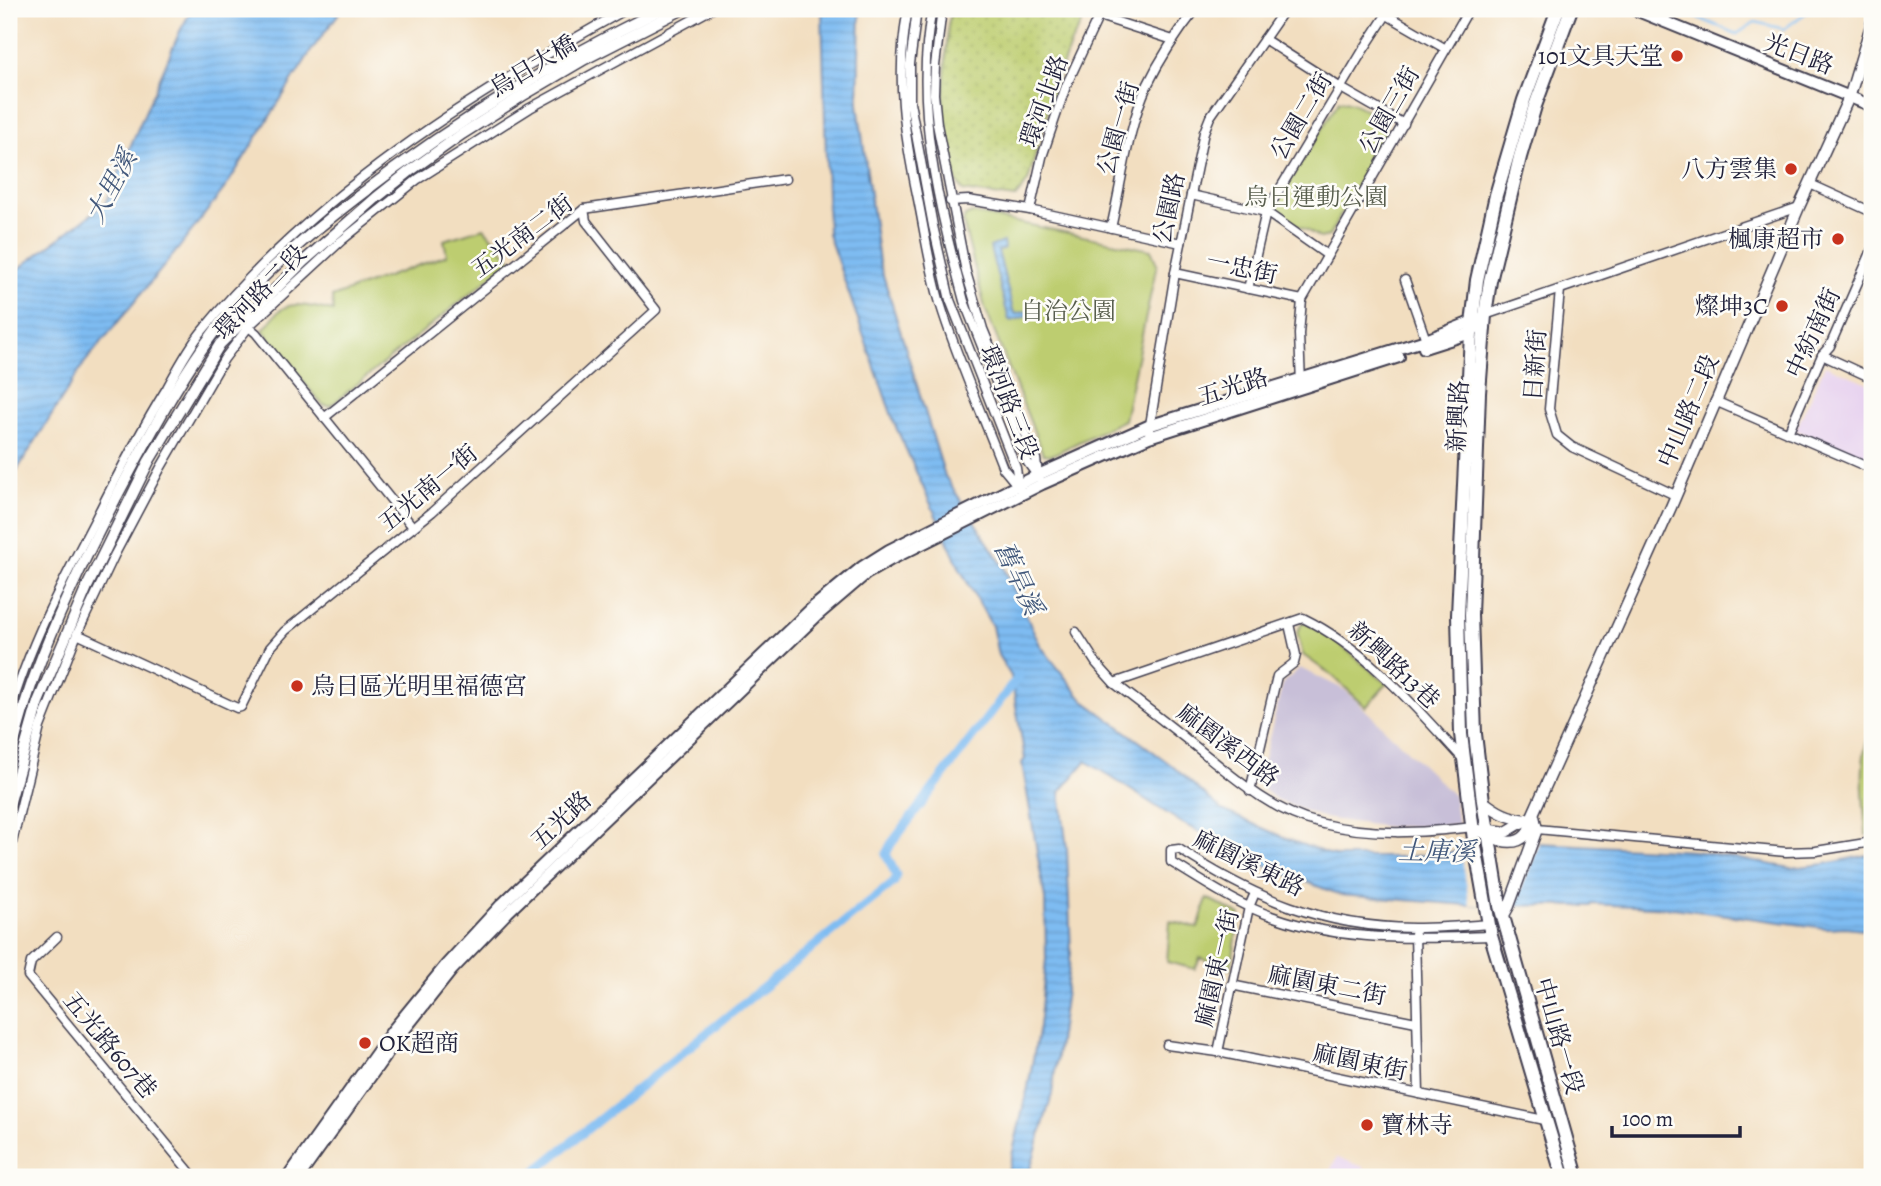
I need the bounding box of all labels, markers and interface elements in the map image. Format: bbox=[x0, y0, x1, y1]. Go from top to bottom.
street label: 光日路 bbox=[1760, 26, 1838, 82]
street label: 烏日大橋 bbox=[484, 28, 582, 104]
place label: 101文具天堂 bbox=[1538, 40, 1663, 72]
marker: 101文具天堂 bbox=[1669, 48, 1685, 64]
street label: 環河北路 bbox=[1013, 50, 1075, 152]
street label: 公園三街 bbox=[1351, 60, 1427, 160]
street label: 公園二街 bbox=[1263, 67, 1339, 165]
street label: 公園一街 bbox=[1089, 77, 1147, 179]
water label: 大里溪 bbox=[78, 141, 147, 229]
place label: 八方雲集 bbox=[1681, 153, 1777, 185]
marker: 八方雲集 bbox=[1783, 161, 1799, 177]
street label: 公園路 bbox=[1146, 169, 1192, 247]
park label: 烏日運動公園 bbox=[1244, 181, 1388, 213]
street label: 五光南二街 bbox=[464, 187, 580, 285]
place label: 楓康超市 bbox=[1728, 223, 1824, 255]
marker: 楓康超市 bbox=[1830, 231, 1846, 247]
street label: 環河路二段 bbox=[207, 238, 313, 346]
street label: 一忠街 bbox=[1203, 245, 1281, 291]
street label: 中紡南街 bbox=[1778, 283, 1848, 383]
place label: 燦坤3C bbox=[1695, 290, 1768, 322]
park label: 自治公園 bbox=[1020, 295, 1116, 327]
marker: 燦坤3C bbox=[1774, 298, 1790, 314]
street label: 日新街 bbox=[1517, 328, 1553, 402]
street label: 環河路三段 bbox=[973, 340, 1045, 464]
street label: 中山路二段 bbox=[1650, 350, 1726, 472]
street label: 五光路 bbox=[1194, 361, 1272, 413]
street label: 新興路 bbox=[1440, 379, 1476, 453]
street label: 五光南一街 bbox=[372, 437, 484, 539]
water label: 舊旱溪 bbox=[986, 535, 1052, 624]
street label: 新興路13巷 bbox=[1341, 614, 1447, 716]
place label: 烏日區光明里福德宮 bbox=[311, 670, 527, 702]
marker: 烏日區光明里福德宮 bbox=[289, 678, 305, 694]
street label: 麻園溪西路 bbox=[1170, 696, 1286, 794]
street label: 五光路 bbox=[524, 784, 598, 856]
street label: 麻園溪東路 bbox=[1188, 822, 1310, 904]
water label: 土庫溪 bbox=[1398, 833, 1479, 870]
street label: 麻園東一街 bbox=[1188, 906, 1246, 1030]
street label: 麻園東二街 bbox=[1265, 958, 1389, 1012]
street label: 中山路一段 bbox=[1527, 974, 1591, 1098]
street label: 五光路607巷 bbox=[56, 985, 164, 1105]
place label: OK超商 bbox=[379, 1027, 459, 1059]
marker: OK超商 bbox=[357, 1035, 373, 1051]
street label: 麻園東街 bbox=[1310, 1036, 1410, 1088]
scale bar bbox=[1612, 1095, 1739, 1139]
text: 100 m bbox=[1622, 1105, 1673, 1133]
place label: 寶林寺 bbox=[1381, 1109, 1453, 1141]
marker: 寶林寺 bbox=[1359, 1117, 1375, 1133]

